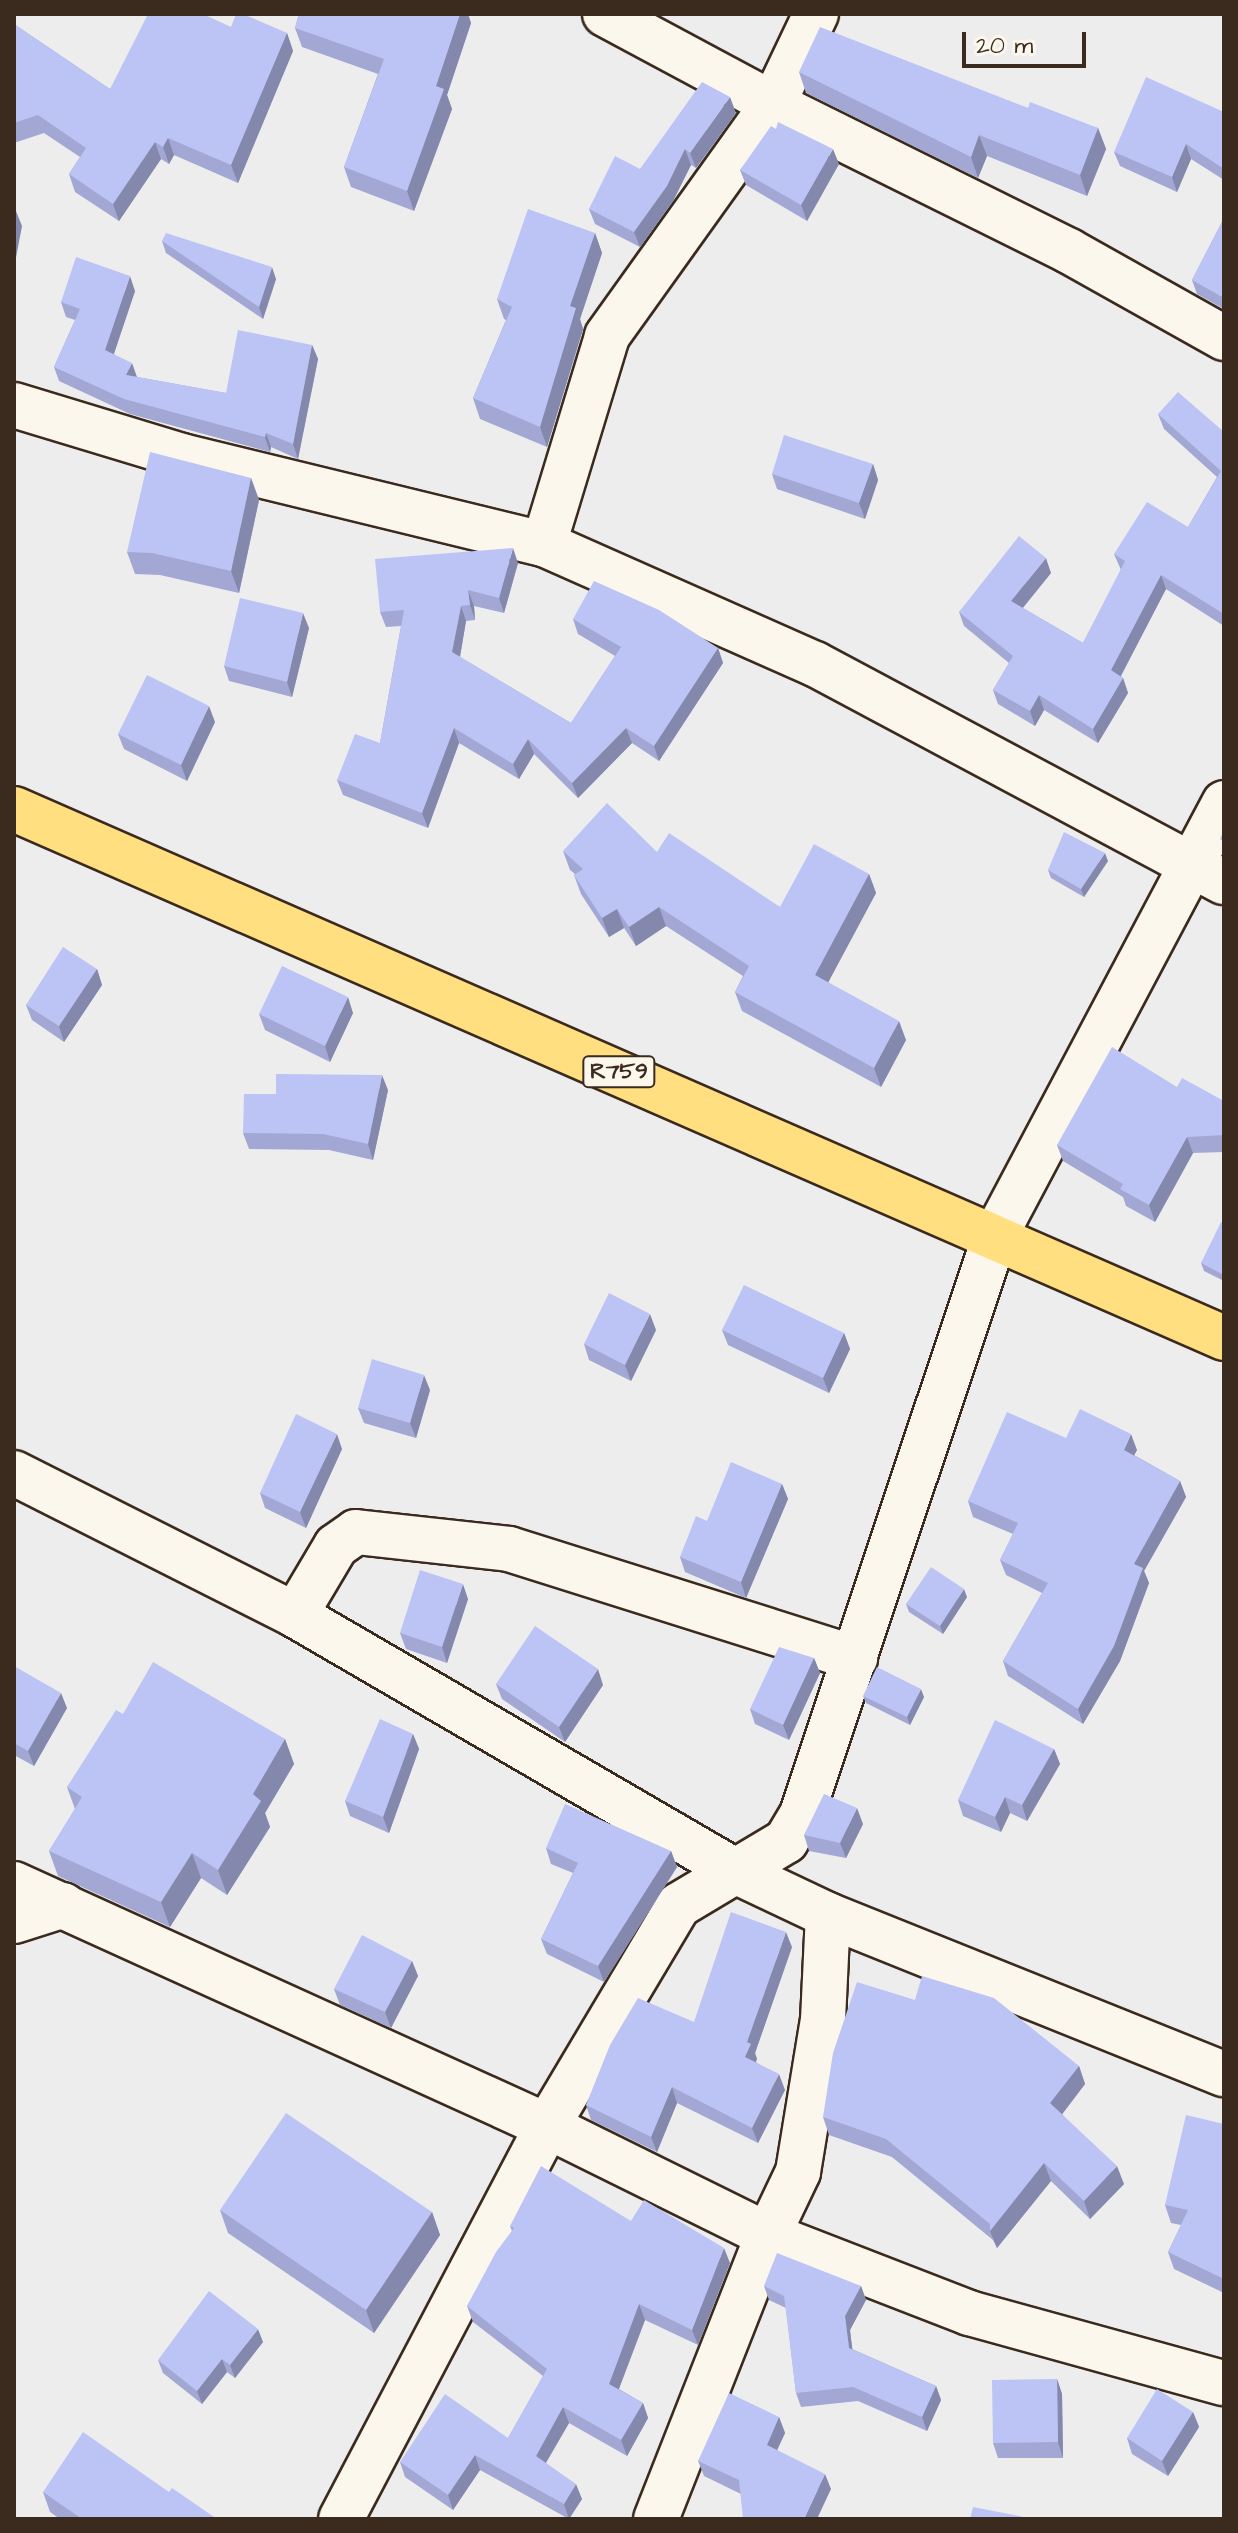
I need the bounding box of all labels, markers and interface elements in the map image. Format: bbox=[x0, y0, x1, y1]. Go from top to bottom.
scale bar bbox=[966, 16, 1090, 66]
text: 20 m bbox=[976, 29, 1033, 63]
road number: R759 bbox=[581, 1054, 657, 1090]

